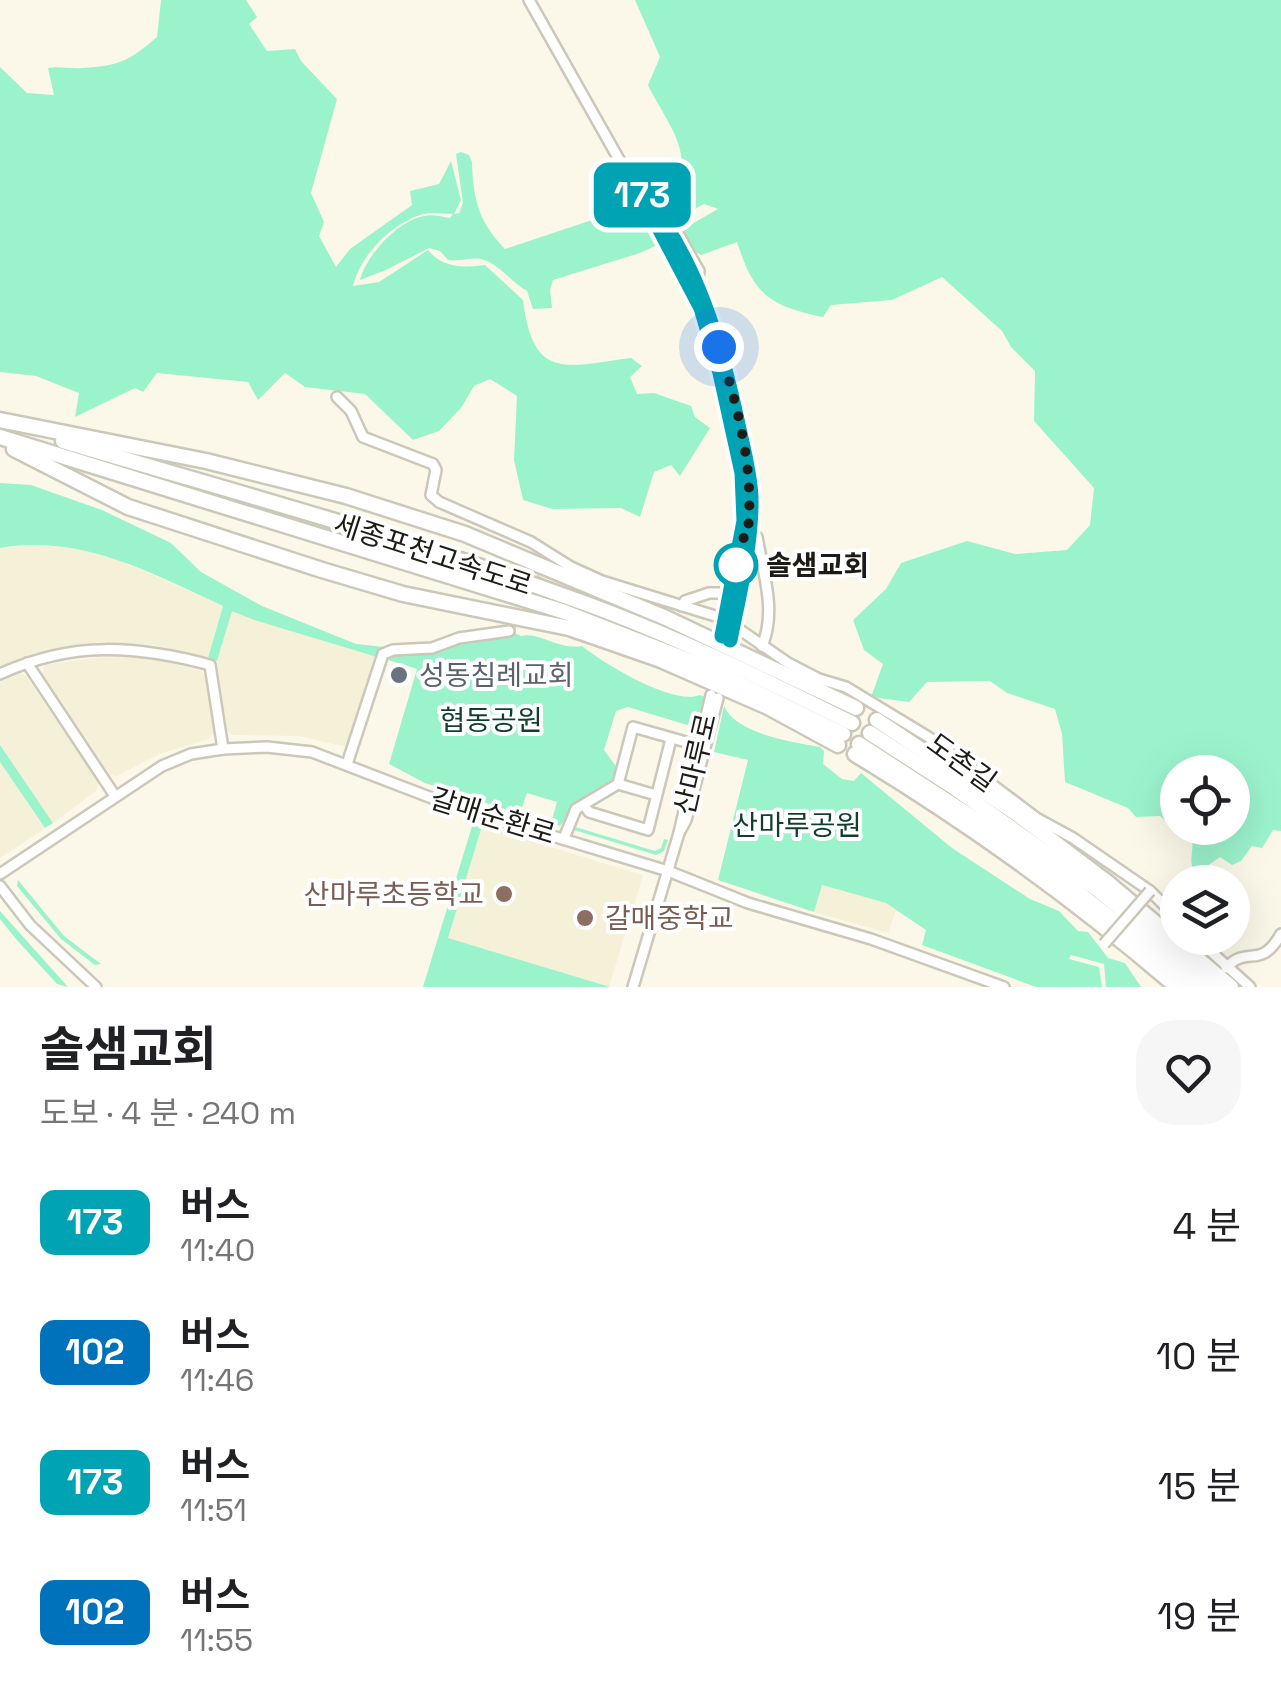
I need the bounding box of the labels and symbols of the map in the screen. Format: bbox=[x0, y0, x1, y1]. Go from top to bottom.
line badge: 173 bbox=[584, 162, 700, 228]
your location bbox=[694, 322, 744, 372]
street label: 세종포천고속도로 bbox=[329, 505, 537, 603]
marker: 솔샘교회 bbox=[715, 544, 757, 586]
place label: 솔샘교회 bbox=[766, 547, 869, 583]
place label: 성동침례교회 bbox=[419, 657, 574, 693]
marker: 성동침례교회 bbox=[388, 664, 410, 686]
park label: 협동공원 bbox=[439, 702, 543, 738]
street label: 산마루로 bbox=[666, 710, 724, 818]
street label: 도촌길 bbox=[920, 725, 1004, 799]
street label: 갈매순환로 bbox=[426, 780, 560, 852]
park label: 산마루공원 bbox=[733, 807, 861, 843]
place label: 산마루초등학교 bbox=[304, 876, 484, 912]
marker: 산마루초등학교 bbox=[493, 883, 515, 905]
place label: 갈매중학교 bbox=[605, 900, 734, 936]
marker: 갈매중학교 bbox=[574, 907, 596, 929]

